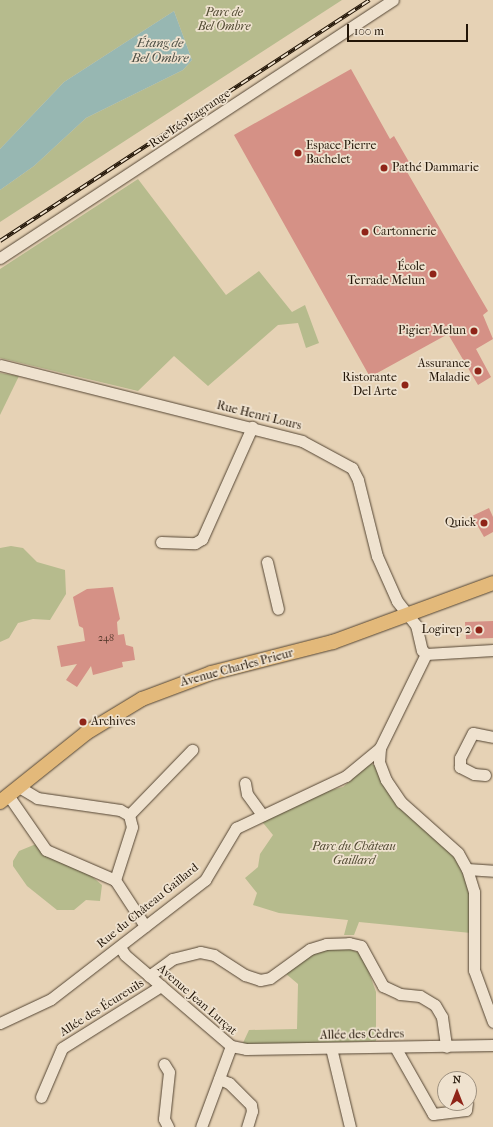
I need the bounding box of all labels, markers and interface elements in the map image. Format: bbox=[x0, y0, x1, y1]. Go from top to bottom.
park label: Parc de Bel Ombre bbox=[198, 6, 250, 34]
scale bar bbox=[349, 16, 470, 42]
text: 100 m bbox=[354, 24, 384, 38]
water label: Étang de Bel Ombre bbox=[131, 36, 189, 67]
street label: Rue Léo Lagrange bbox=[147, 86, 233, 152]
place label: Espace Pierre Bachelet bbox=[306, 139, 376, 167]
marker: Espace Pierre Bachelet bbox=[293, 148, 303, 158]
place label: Pathé Dammarie bbox=[392, 161, 479, 175]
marker: Pathé Dammarie bbox=[379, 163, 389, 173]
place label: Cartonnerie bbox=[373, 225, 436, 239]
marker: Cartonnerie bbox=[360, 227, 370, 237]
place label: École Terrade Melun bbox=[347, 260, 425, 288]
marker: École Terrade Melun bbox=[428, 269, 438, 279]
place label: Pigier Melun bbox=[398, 324, 466, 338]
marker: Pigier Melun bbox=[469, 326, 479, 336]
place label: Assurance Maladie bbox=[418, 357, 470, 385]
marker: Assurance Maladie bbox=[473, 366, 483, 376]
place label: Ristorante Del Arte bbox=[342, 371, 397, 399]
marker: Ristorante Del Arte bbox=[400, 380, 410, 390]
street label: Rue Henri Lours bbox=[215, 399, 303, 433]
place label: Quick bbox=[445, 516, 476, 530]
marker: Quick bbox=[479, 518, 489, 528]
place label: Logirep 2 bbox=[421, 623, 471, 637]
marker: Logirep 2 bbox=[474, 625, 484, 635]
house number: 248 bbox=[98, 633, 114, 645]
street label: Avenue Charles Prieur bbox=[179, 646, 295, 690]
place label: Archives bbox=[91, 715, 135, 729]
marker: Archives bbox=[78, 717, 88, 727]
park label: Parc du Château Gaillard bbox=[312, 840, 396, 868]
street label: Rue du Château Gaillard bbox=[94, 861, 202, 951]
street label: Avenue Jean Lurçat bbox=[154, 962, 240, 1038]
street label: Allée des Écureuils bbox=[57, 976, 147, 1040]
street label: Allée des Cèdres bbox=[320, 1027, 404, 1043]
north arrow bbox=[437, 1071, 477, 1111]
text: N bbox=[453, 1073, 461, 1086]

